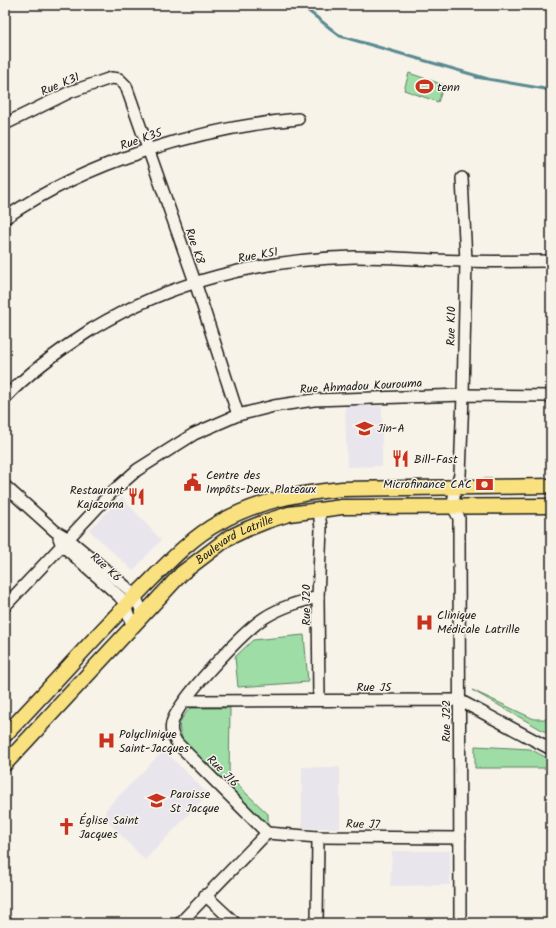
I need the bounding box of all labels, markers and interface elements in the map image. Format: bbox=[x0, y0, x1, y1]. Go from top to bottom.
street label: Rue K31 bbox=[38, 68, 83, 101]
sports icon: tenn bbox=[414, 77, 434, 97]
place label: tenn bbox=[437, 78, 460, 97]
street label: Rue K35 bbox=[118, 123, 166, 156]
street label: Rue K8 bbox=[179, 225, 210, 268]
street label: Rue K51 bbox=[237, 243, 280, 268]
street label: Rue K10 bbox=[442, 306, 461, 346]
street label: Rue Ahmadou Kourouma bbox=[299, 374, 423, 399]
school or university icon: Jin-A bbox=[354, 418, 374, 438]
place label: Jin-A bbox=[377, 419, 405, 438]
restaurant icon: Bill-Fast bbox=[391, 449, 411, 469]
place label: Bill-Fast bbox=[414, 450, 458, 469]
place label: Centre des Impôts-Deux Plateaux bbox=[206, 466, 317, 499]
public building icon: Centre des Impôts-Deux Plateaux bbox=[183, 472, 203, 492]
bank icon: Microfinance CAC bbox=[475, 474, 495, 494]
place label: Microfinance CAC bbox=[383, 475, 472, 494]
place label: Restaurant Kajazoma bbox=[70, 481, 124, 514]
restaurant icon: Restaurant Kajazoma bbox=[127, 487, 147, 507]
street label: Boulevard Latrille bbox=[191, 510, 276, 570]
street label: Rue K6 bbox=[86, 548, 126, 587]
street label: Rue J20 bbox=[297, 584, 316, 626]
place label: Clinique Médicale Latrille bbox=[437, 606, 520, 639]
hospital icon: Clinique Médicale Latrille bbox=[414, 612, 434, 632]
street label: Rue J5 bbox=[356, 678, 393, 697]
street label: Rue J22 bbox=[437, 700, 456, 742]
place label: Polyclinique Saint-Jacques bbox=[119, 725, 189, 758]
hospital icon: Polyclinique Saint-Jacques bbox=[96, 731, 116, 751]
street label: Rue J16 bbox=[202, 751, 243, 792]
place label: Paroisse St Jacque bbox=[170, 785, 220, 818]
school or university icon: Paroisse St Jacque bbox=[147, 791, 167, 811]
place label: Église Saint Jacques bbox=[79, 811, 139, 844]
street label: Rue J7 bbox=[346, 815, 381, 834]
church icon: Église Saint Jacques bbox=[56, 817, 76, 837]

